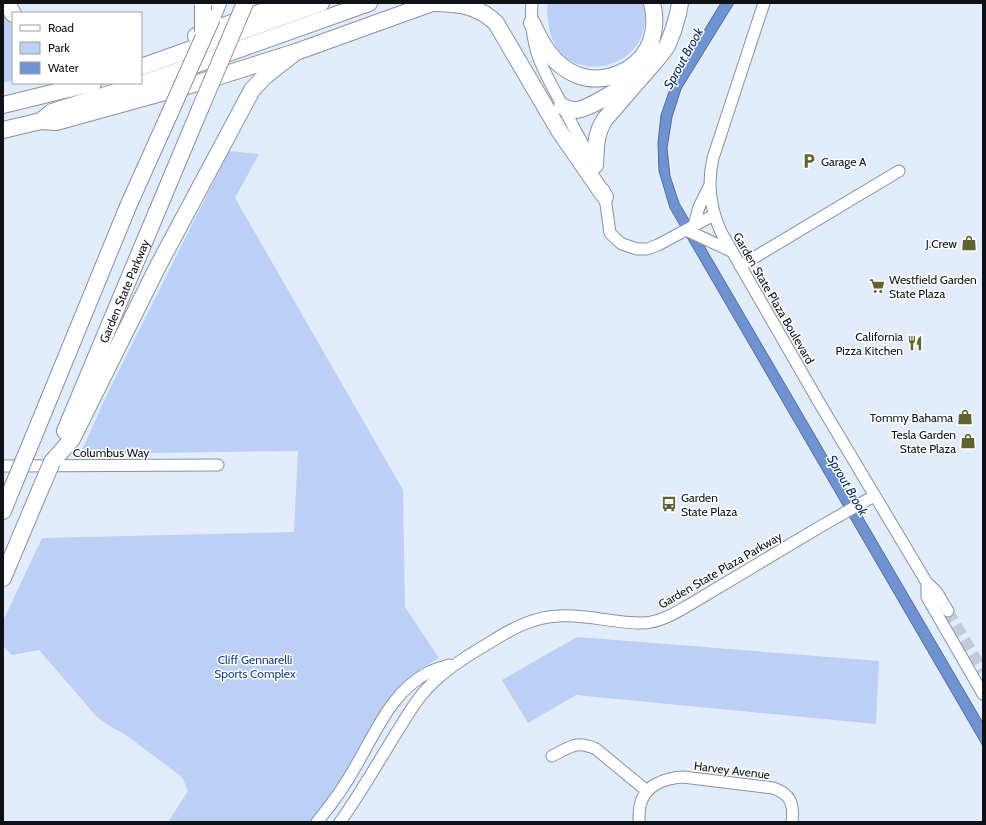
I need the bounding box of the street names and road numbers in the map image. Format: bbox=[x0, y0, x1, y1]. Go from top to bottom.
street label: Garden State Plaza Boulevard bbox=[730, 230, 818, 366]
street label: Garden State Parkway bbox=[95, 237, 152, 345]
street label: Columbus Way bbox=[73, 445, 149, 460]
street label: Garden State Plaza Parkway bbox=[655, 528, 785, 612]
street label: Harvey Avenue bbox=[693, 758, 771, 782]

